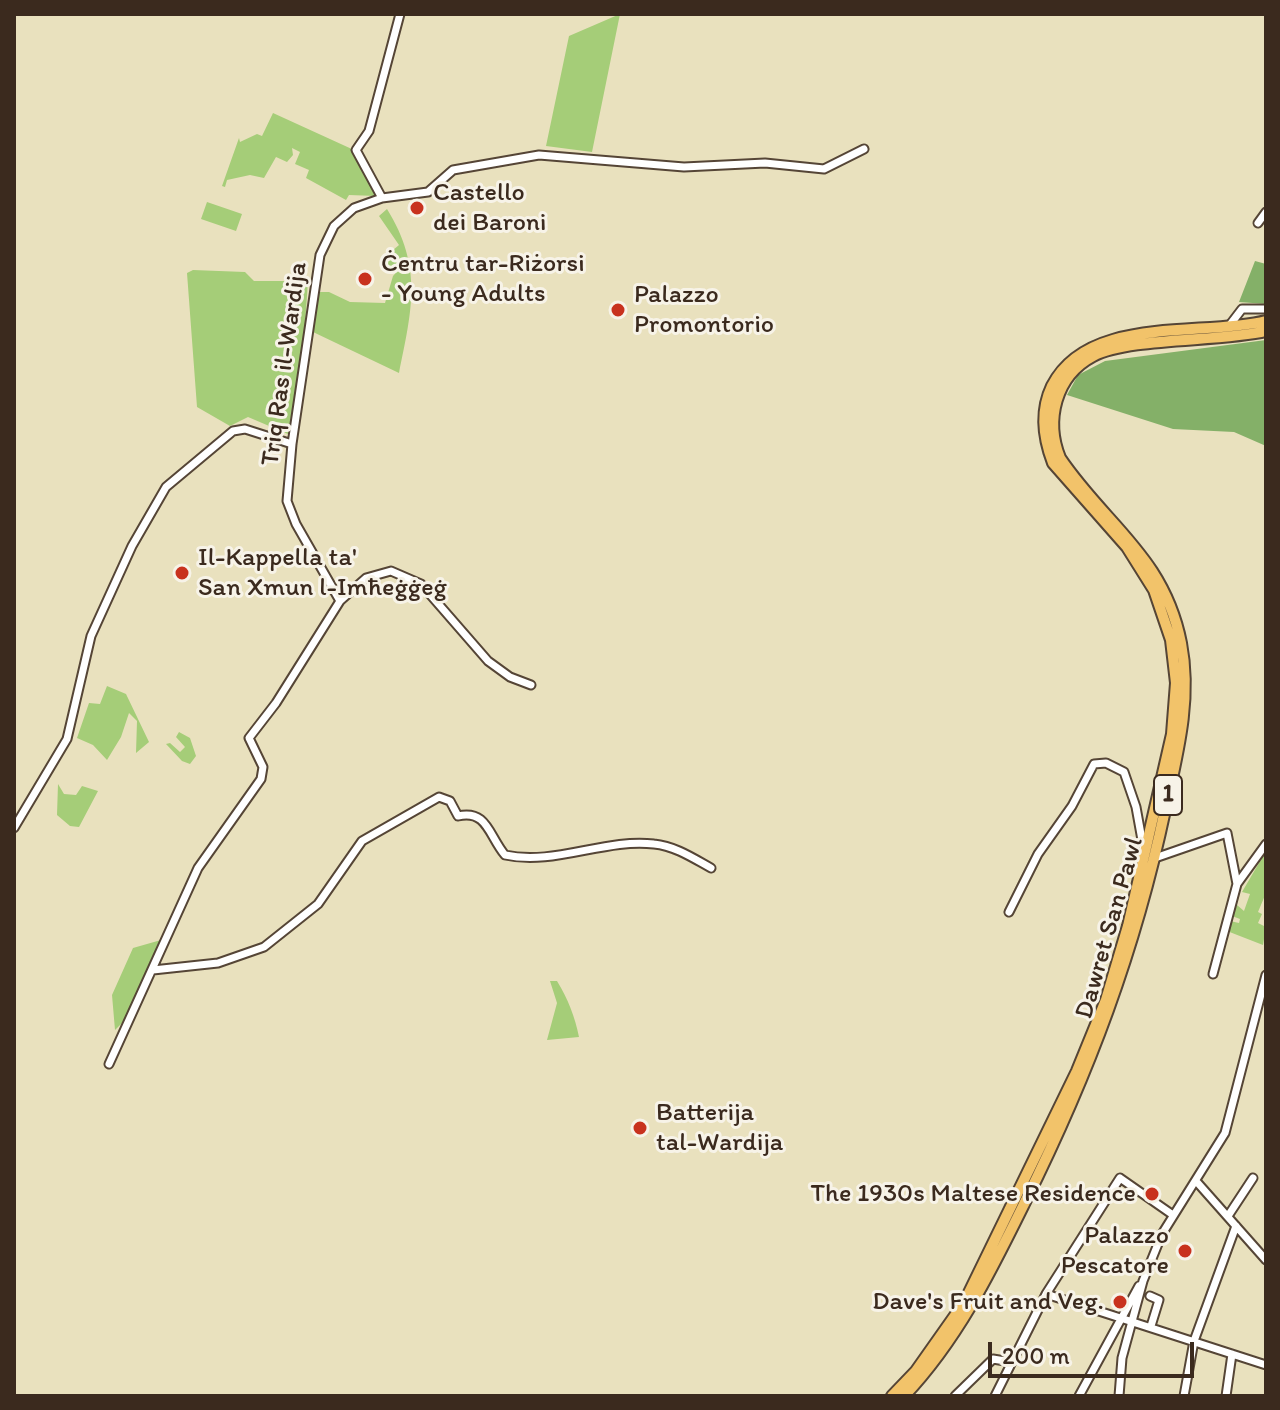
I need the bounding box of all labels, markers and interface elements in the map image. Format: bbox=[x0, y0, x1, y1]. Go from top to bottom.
place label: Castello dei Baroni bbox=[433, 177, 546, 238]
marker: Castello dei Baroni bbox=[408, 199, 426, 217]
place label: Ċentru tar-Riżorsi - Young Adults bbox=[381, 248, 585, 310]
street label: Triq Ras il-Wardija bbox=[255, 260, 315, 468]
marker: Ċentru tar-Riżorsi - Young Adults bbox=[356, 270, 374, 288]
place label: Palazzo Promontorio bbox=[634, 279, 774, 340]
marker: Palazzo Promontorio bbox=[609, 301, 627, 319]
place label: Il-Kappella ta' San Xmun l-Imħeġġeġ bbox=[198, 542, 447, 604]
marker: Il-Kappella ta' San Xmun l-Imħeġġeġ bbox=[173, 564, 191, 582]
road number: 1 bbox=[1154, 775, 1182, 815]
street label: Dawret San Pawl bbox=[1069, 834, 1151, 1022]
place label: Batterija tal-Wardija bbox=[656, 1097, 783, 1158]
marker: Batterija tal-Wardija bbox=[631, 1119, 649, 1137]
place label: The 1930s Maltese Residence bbox=[810, 1178, 1136, 1210]
marker: The 1930s Maltese Residence bbox=[1143, 1185, 1161, 1203]
place label: Palazzo Pescatore bbox=[1061, 1220, 1169, 1282]
marker: Palazzo Pescatore bbox=[1176, 1242, 1194, 1260]
place label: Dave's Fruit and Veg. bbox=[872, 1286, 1104, 1318]
marker: Dave's Fruit and Veg. bbox=[1111, 1293, 1129, 1311]
scale bar bbox=[992, 1326, 1198, 1376]
text: 200 m bbox=[1002, 1341, 1070, 1370]

